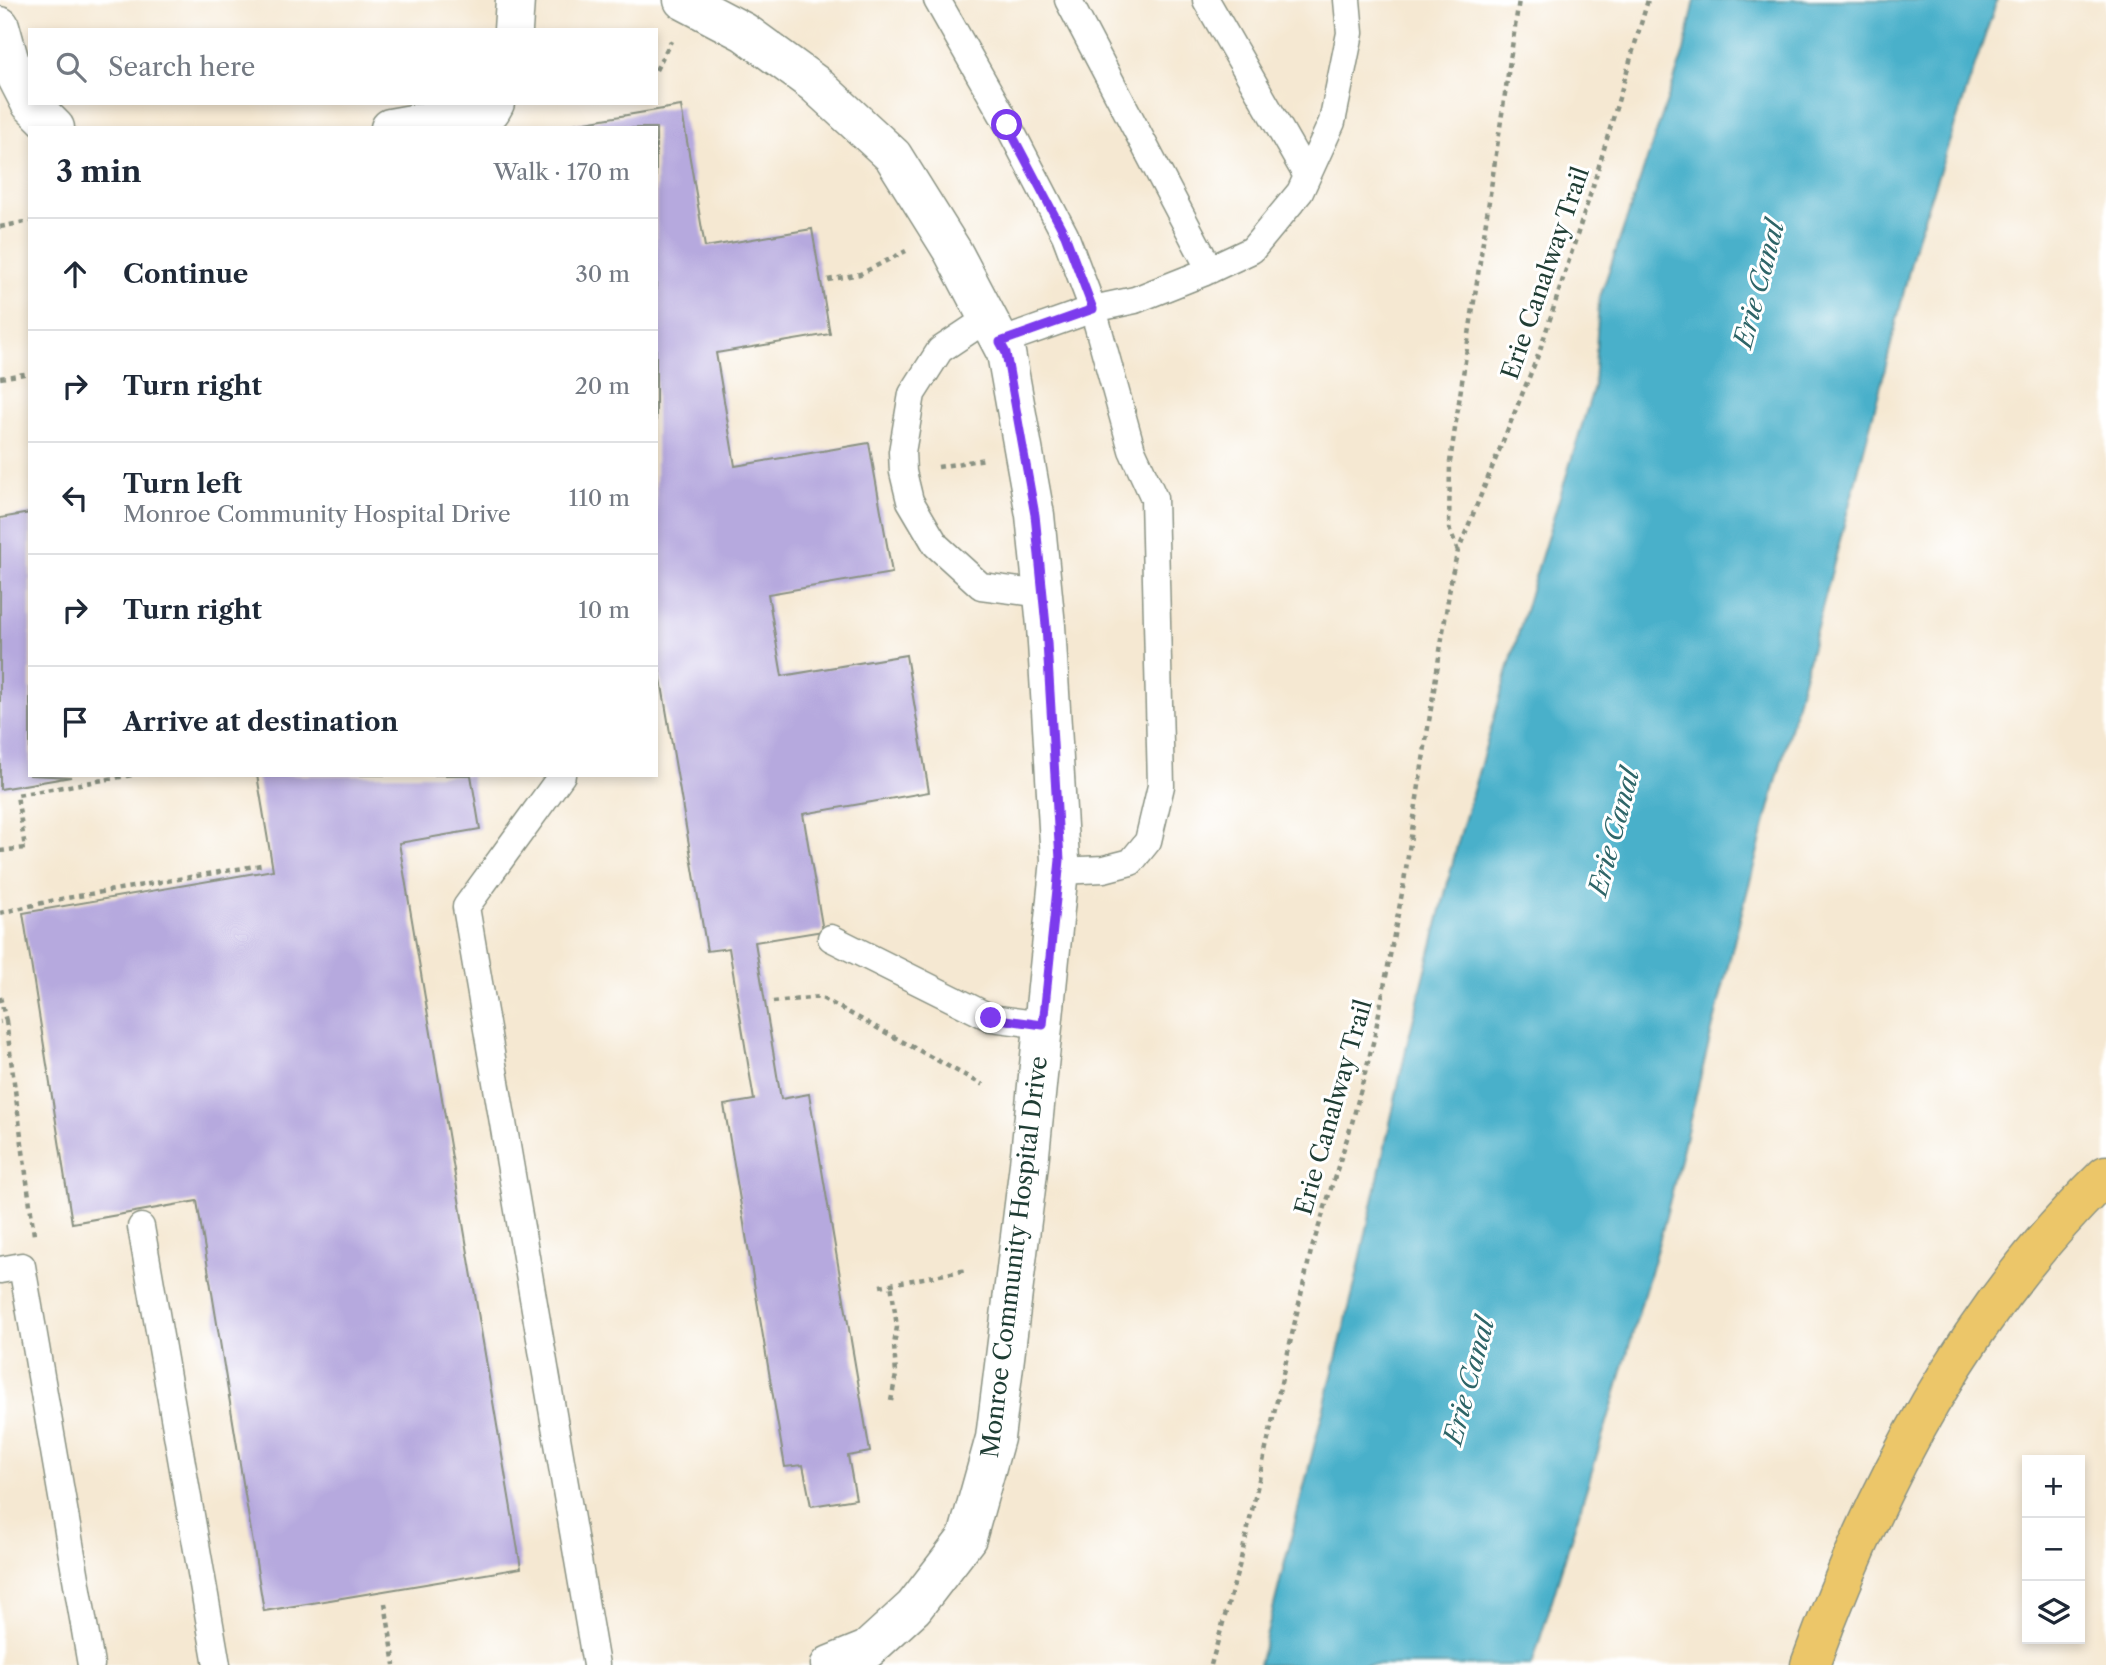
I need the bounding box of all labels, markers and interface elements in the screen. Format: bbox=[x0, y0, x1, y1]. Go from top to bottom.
search box bbox=[28, 28, 658, 105]
icon: search bbox=[52, 48, 90, 86]
text: Search here bbox=[108, 51, 255, 83]
route start bbox=[991, 109, 1022, 140]
text: 3 min bbox=[56, 153, 142, 190]
text: Walk · 170 m bbox=[493, 158, 630, 186]
street label: Erie Canalway Trail bbox=[1495, 163, 1595, 383]
water label: Erie Canal bbox=[1726, 214, 1792, 353]
icon: ahead bbox=[56, 255, 94, 293]
text: Continue bbox=[123, 258, 248, 290]
text: 30 m bbox=[575, 260, 630, 288]
icon: right bbox=[56, 367, 94, 405]
text: Turn right bbox=[123, 370, 262, 402]
text: 20 m bbox=[575, 372, 630, 400]
text: Turn left bbox=[123, 468, 242, 500]
icon: left bbox=[56, 479, 94, 517]
text: 110 m bbox=[569, 484, 630, 512]
text: Monroe Community Hospital Drive bbox=[123, 500, 511, 528]
icon: right bbox=[56, 591, 94, 629]
text: Turn right bbox=[123, 594, 262, 626]
text: 10 m bbox=[578, 596, 630, 624]
icon: arrive bbox=[56, 703, 94, 741]
text: Arrive at destination bbox=[123, 706, 398, 738]
water label: Erie Canal bbox=[1581, 762, 1647, 901]
street label: Erie Canalway Trail bbox=[1288, 996, 1378, 1218]
route end bbox=[975, 1002, 1006, 1033]
street label: Monroe Community Hospital Drive bbox=[975, 1054, 1053, 1460]
water label: Erie Canal bbox=[1436, 1311, 1502, 1450]
map controls bbox=[2022, 1455, 2085, 1644]
button: + bbox=[2022, 1455, 2085, 1518]
button: − bbox=[2022, 1518, 2085, 1581]
button: layers bbox=[2022, 1581, 2085, 1644]

